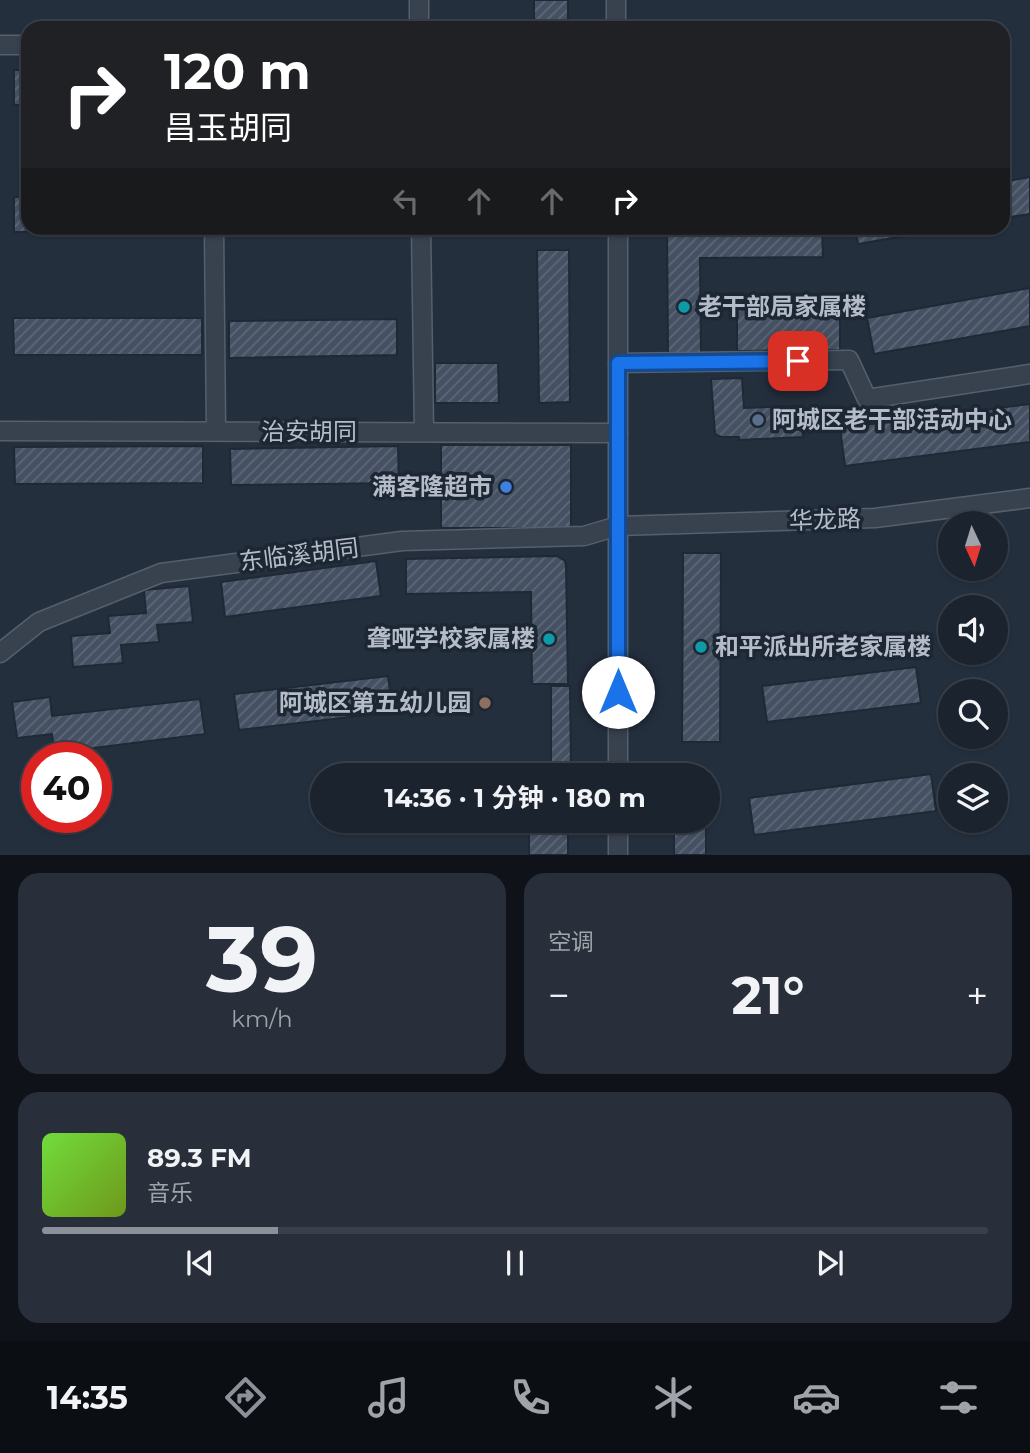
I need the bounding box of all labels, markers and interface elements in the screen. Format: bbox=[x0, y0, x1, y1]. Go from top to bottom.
text: 120 m bbox=[164, 42, 311, 101]
icon: right bbox=[49, 49, 140, 140]
text: 昌玉胡同 bbox=[164, 108, 292, 147]
icon: left bbox=[387, 182, 425, 220]
icon: ahead bbox=[460, 182, 498, 220]
icon: ahead bbox=[533, 182, 571, 220]
icon: right bbox=[606, 182, 644, 220]
place label: 老干部局家属楼 bbox=[698, 292, 866, 321]
marker: 老干部局家属楼 bbox=[676, 299, 692, 315]
pin bbox=[768, 331, 828, 391]
icon: arrive bbox=[779, 342, 817, 380]
place label: 阿城区老干部活动中心 bbox=[772, 405, 1012, 434]
marker: 阿城区老干部活动中心 bbox=[750, 412, 766, 428]
street label: 治安胡同 bbox=[261, 417, 357, 446]
place label: 满客隆超市 bbox=[372, 472, 492, 501]
marker: 满客隆超市 bbox=[498, 479, 514, 495]
street label: 华龙路 bbox=[788, 504, 861, 535]
north arrow bbox=[938, 511, 1008, 581]
map controls bbox=[938, 511, 1008, 833]
street label: 东临溪胡同 bbox=[238, 533, 360, 576]
button: sound bbox=[938, 595, 1008, 665]
place label: 聋哑学校家属楼 bbox=[367, 624, 535, 653]
marker: 聋哑学校家属楼 bbox=[541, 631, 557, 647]
place label: 和平派出所老家属楼 bbox=[715, 632, 931, 661]
marker: 和平派出所老家属楼 bbox=[693, 639, 709, 655]
position arrow bbox=[581, 655, 655, 729]
button: search bbox=[938, 679, 1008, 749]
place label: 阿城区第五幼儿园 bbox=[279, 688, 471, 717]
marker: 阿城区第五幼儿园 bbox=[477, 695, 493, 711]
speed limit sign: 40 bbox=[21, 742, 112, 833]
button: layers bbox=[938, 763, 1008, 833]
text: 14:36 · 1 分钟 · 180 m bbox=[384, 782, 646, 814]
text: 39 bbox=[206, 904, 318, 1015]
text: 空调 bbox=[548, 928, 594, 956]
text: 21° bbox=[732, 964, 804, 1027]
text: − bbox=[548, 972, 570, 1019]
text: + bbox=[966, 972, 988, 1019]
text: km/h bbox=[231, 1005, 293, 1033]
text: 89.3 FM bbox=[147, 1142, 252, 1174]
text: 音乐 bbox=[147, 1179, 193, 1207]
icon: previous bbox=[181, 1244, 219, 1282]
icon: pause bbox=[496, 1244, 534, 1282]
icon: next bbox=[811, 1244, 849, 1282]
icon: directions bbox=[221, 1373, 270, 1422]
icon: music bbox=[364, 1373, 413, 1422]
icon: phone bbox=[506, 1373, 555, 1422]
icon: climate bbox=[649, 1373, 698, 1422]
icon: car bbox=[792, 1373, 841, 1422]
icon: filters bbox=[934, 1373, 983, 1422]
text: 14:35 bbox=[47, 1378, 128, 1417]

